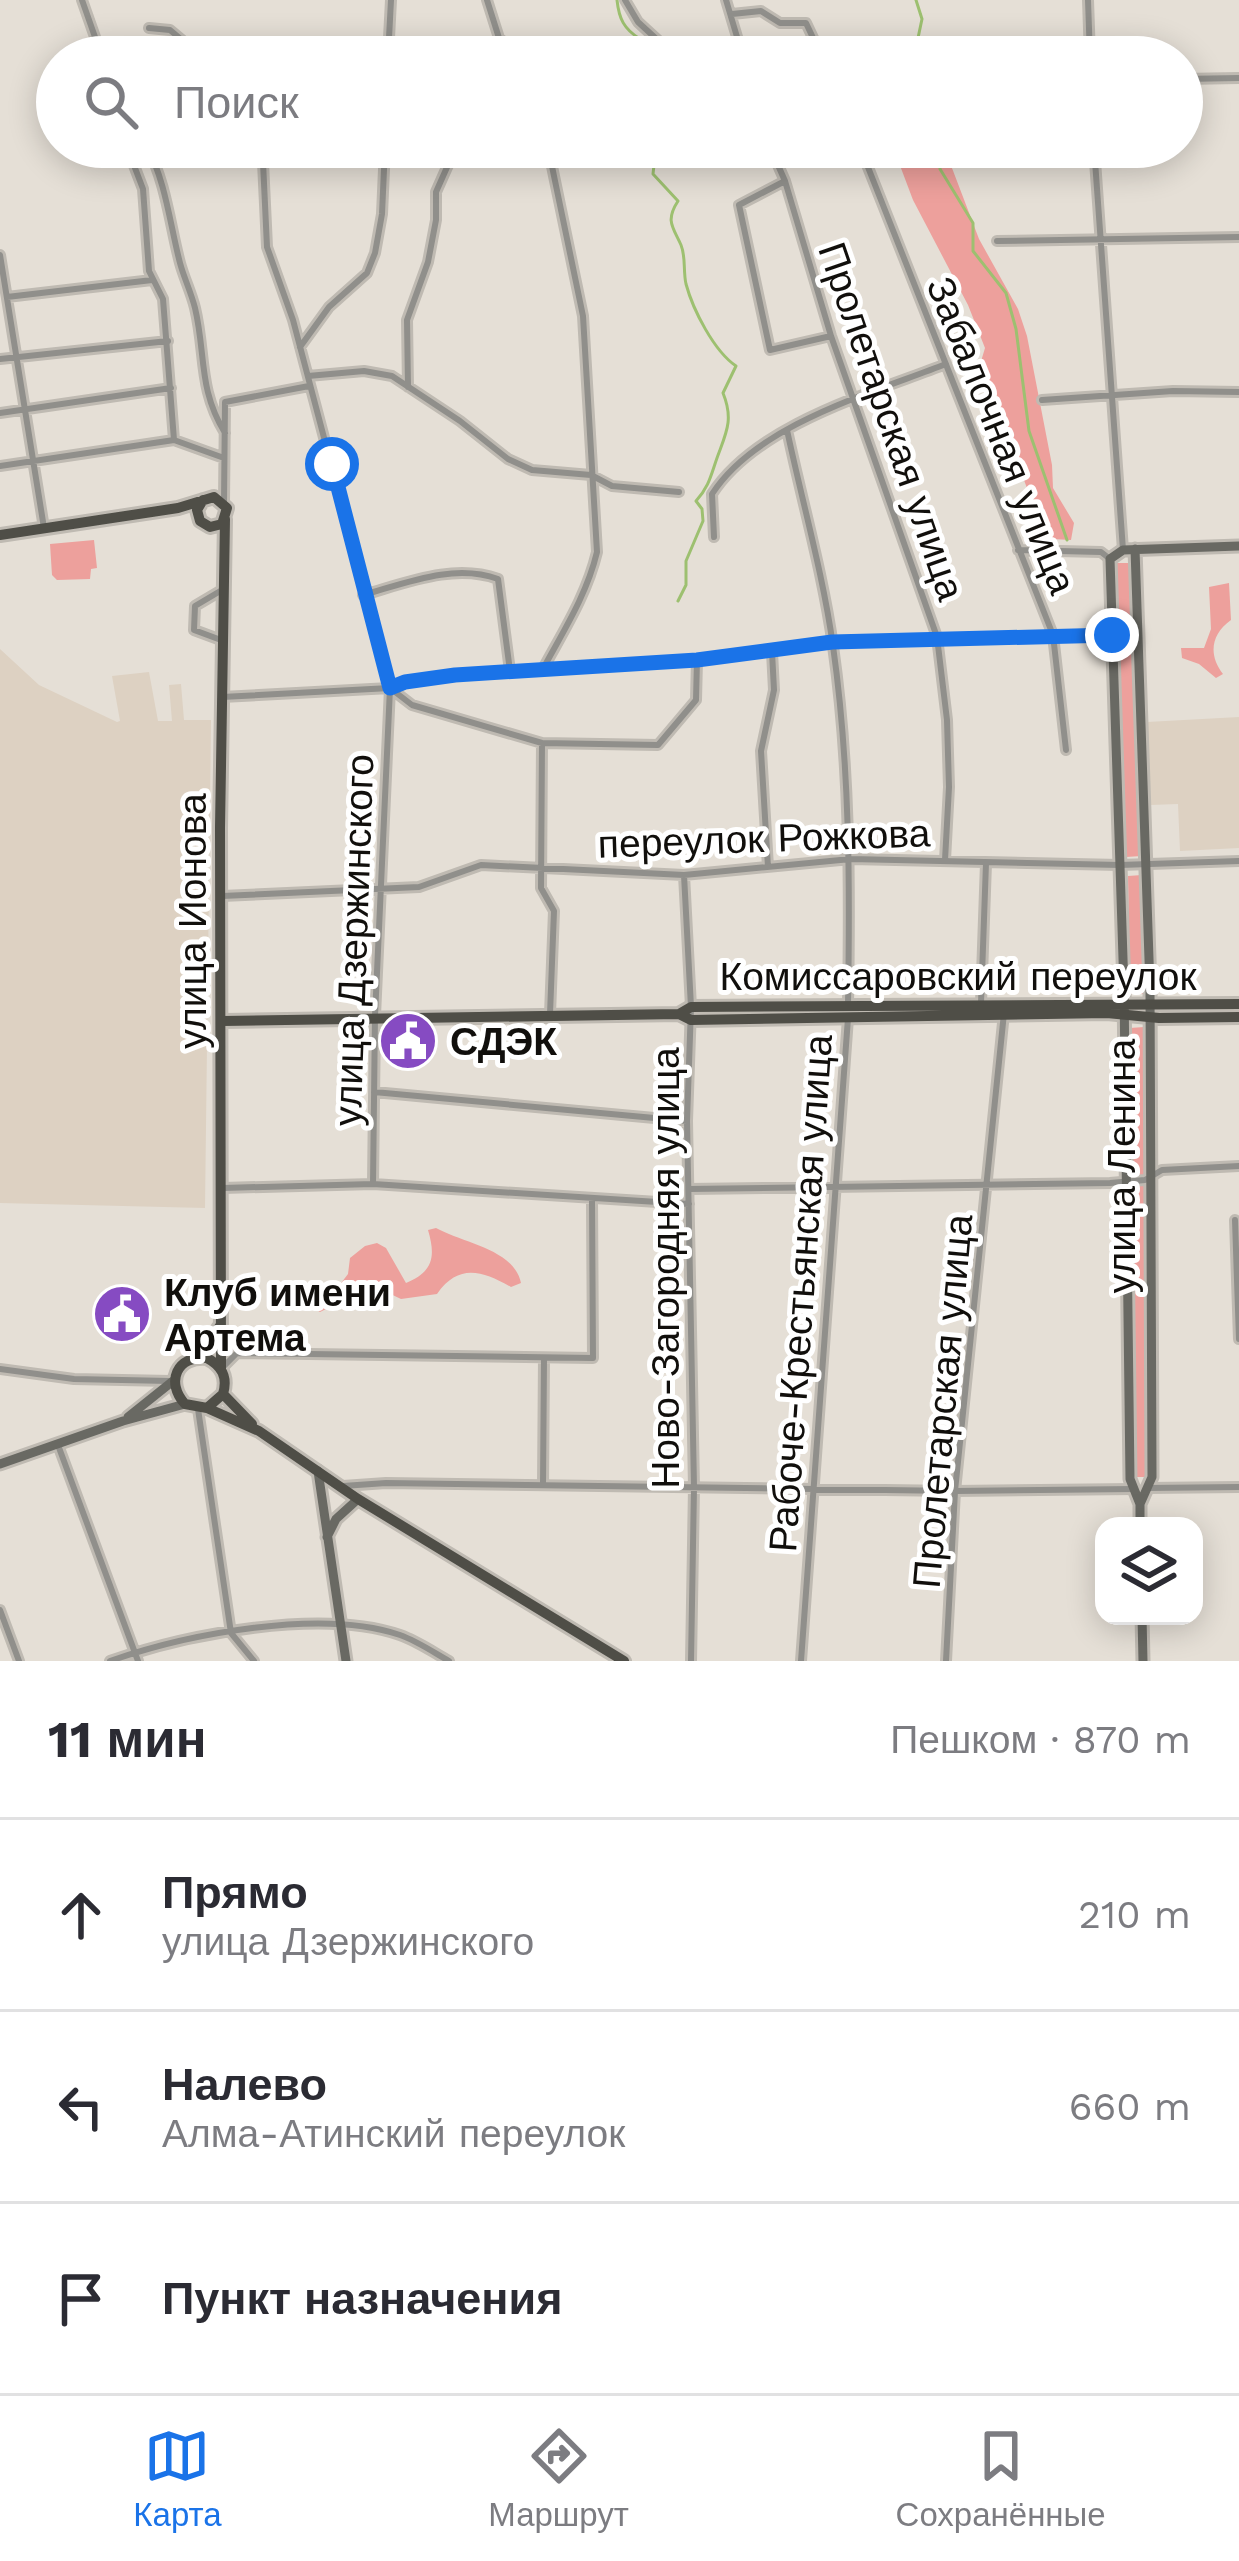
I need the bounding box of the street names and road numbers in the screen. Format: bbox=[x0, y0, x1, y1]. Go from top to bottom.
street label: Пролетарская улица bbox=[809, 236, 974, 606]
street label: Забалочная улица bbox=[917, 270, 1086, 600]
street label: улица Дзержинского bbox=[325, 753, 382, 1127]
street label: улица Ионова bbox=[170, 793, 215, 1049]
street label: переулок Рожкова bbox=[597, 810, 931, 867]
street label: Комиссаровский переулок bbox=[719, 954, 1197, 999]
street label: Рабоче-Крестьянская улица bbox=[760, 1032, 841, 1553]
street label: улица Ленина bbox=[1099, 1039, 1144, 1293]
street label: Ново-Загородняя улица bbox=[643, 1047, 688, 1489]
street label: Пролетарская улица bbox=[904, 1212, 981, 1590]

